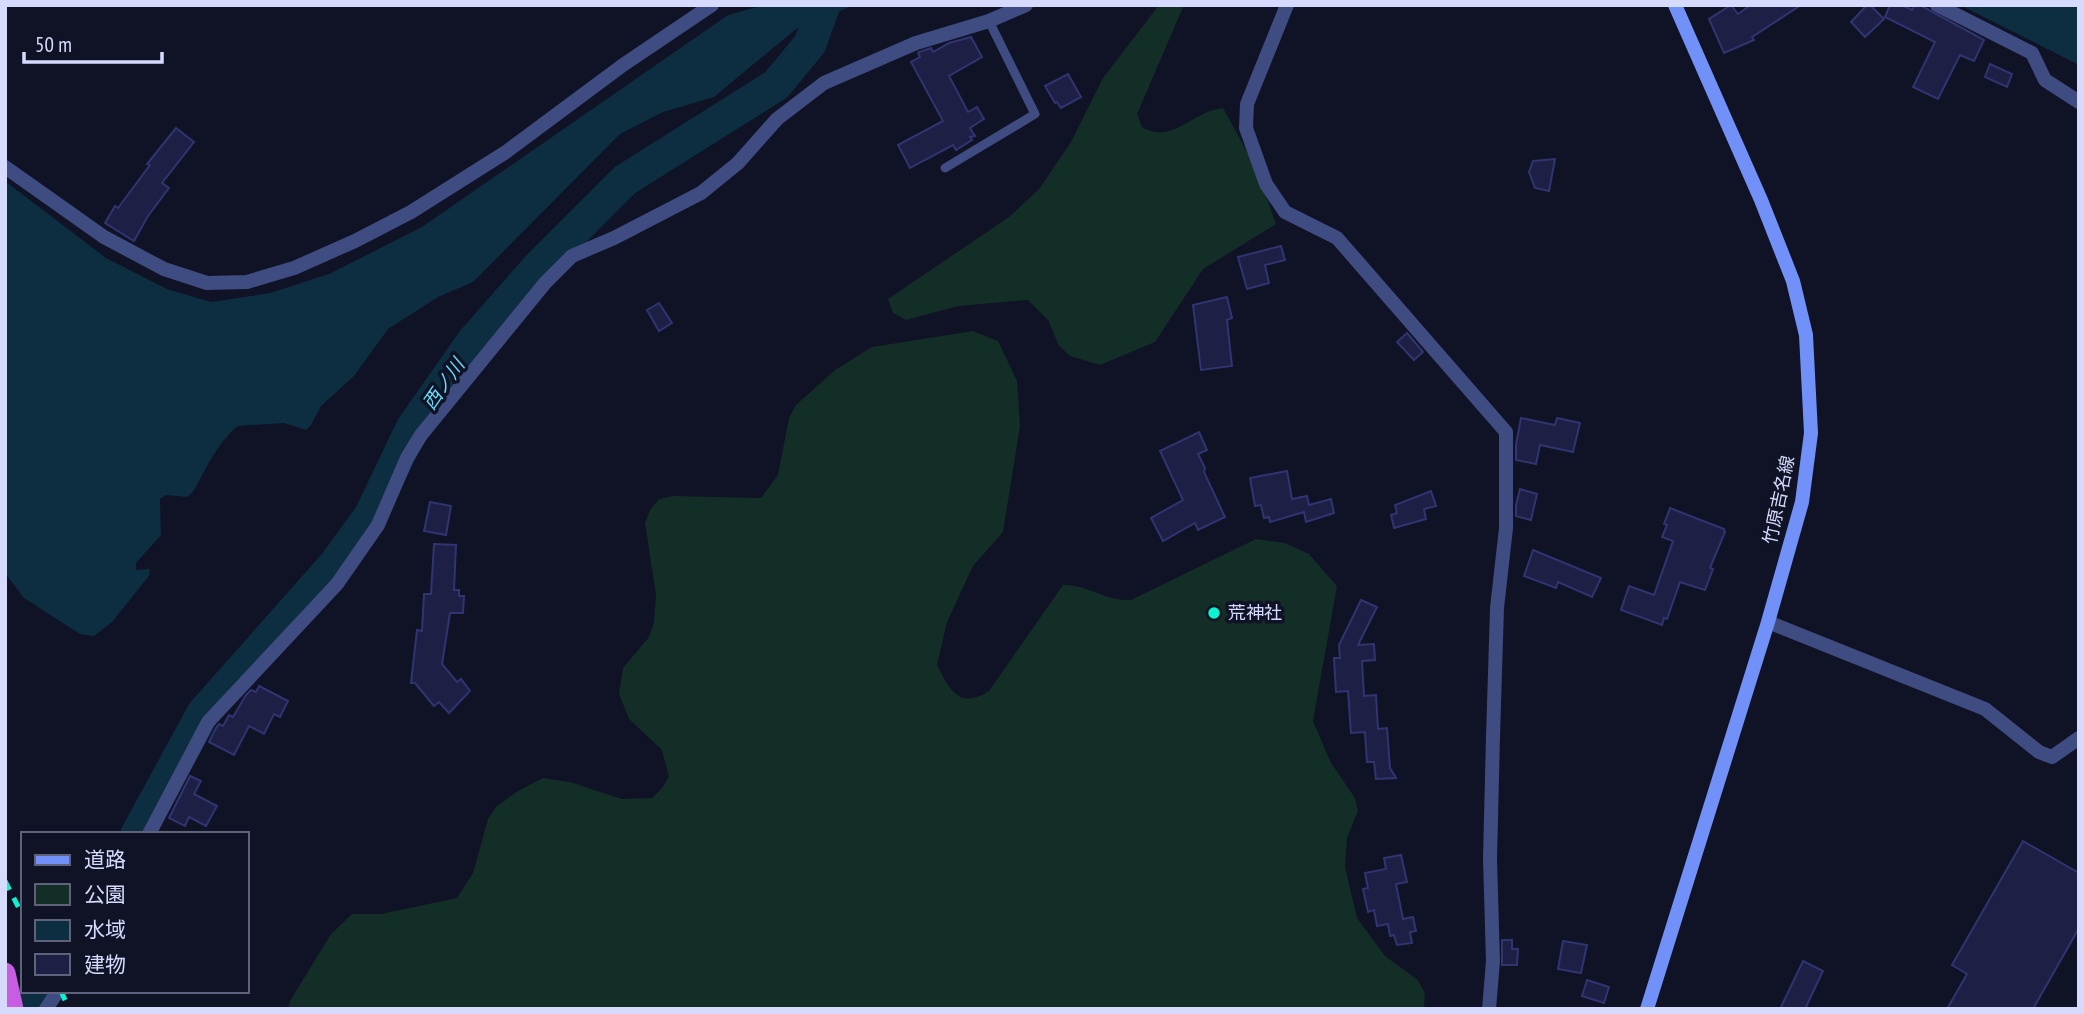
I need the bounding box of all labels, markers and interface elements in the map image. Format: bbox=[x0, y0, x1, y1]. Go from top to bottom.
scale bar bbox=[24, 21, 163, 65]
text: 50 m bbox=[35, 31, 72, 58]
water label: 西ノ川 bbox=[417, 352, 470, 414]
street label: 竹原吉名線 bbox=[1758, 453, 1799, 546]
place label: 荒神社 bbox=[1228, 601, 1282, 624]
marker: 荒神社 bbox=[1206, 605, 1222, 621]
legend bbox=[21, 832, 248, 993]
text: 道路 bbox=[84, 846, 126, 873]
text: 公園 bbox=[84, 881, 126, 908]
text: 水域 bbox=[84, 916, 126, 943]
text: 建物 bbox=[84, 951, 126, 978]

